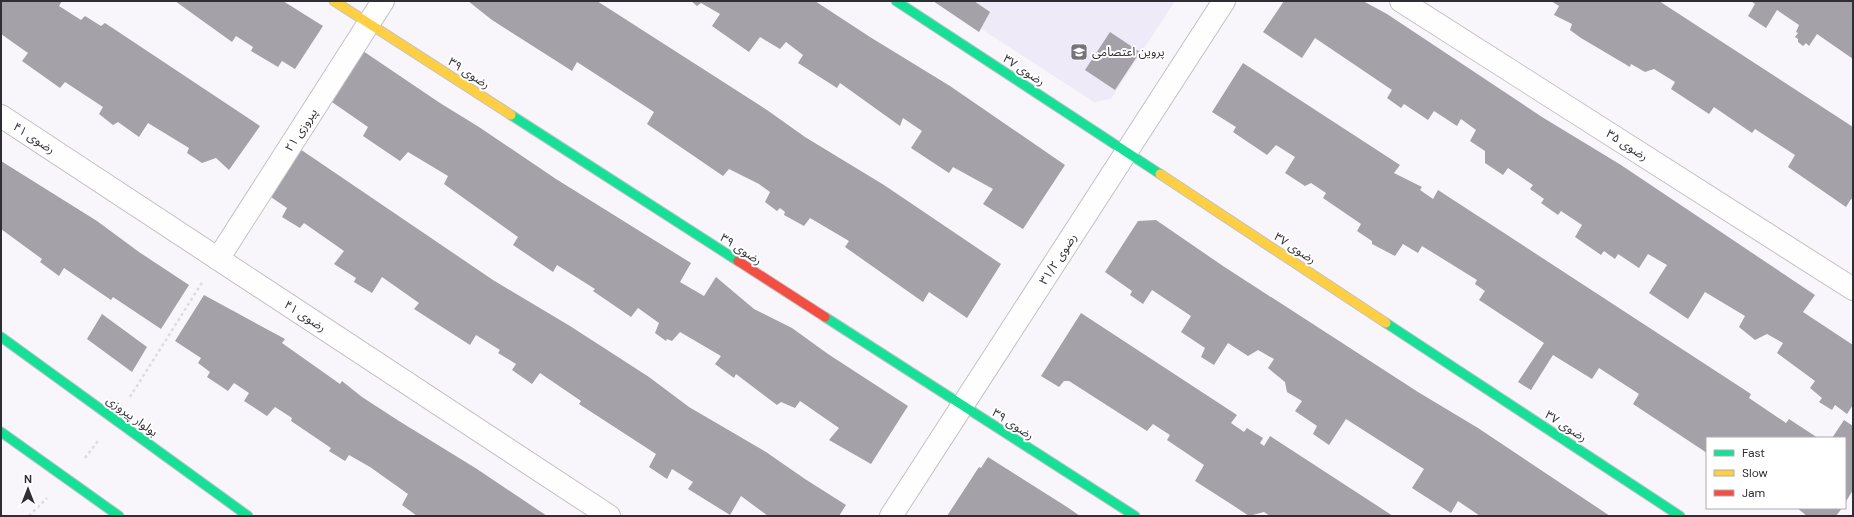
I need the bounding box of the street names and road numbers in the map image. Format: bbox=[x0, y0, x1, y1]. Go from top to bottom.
street label: رضوی ۳۷ bbox=[1000, 51, 1048, 89]
street label: رضوی ۳۹ bbox=[445, 54, 493, 92]
street label: پیروزی ۲۱ bbox=[281, 105, 321, 155]
street label: رضوی ۴۱ bbox=[10, 119, 58, 157]
street label: رضوی ۳۵ bbox=[1603, 126, 1651, 164]
street label: رضوی ۳۷ bbox=[1271, 229, 1319, 267]
street label: رضوی ۳۹ bbox=[717, 230, 765, 268]
street label: رضوی ۳۱/۲ bbox=[1035, 230, 1081, 288]
street label: رضوی ۴۱ bbox=[281, 297, 329, 335]
street label: بولوار پیروزی bbox=[103, 392, 161, 440]
street label: رضوی ۳۹ bbox=[989, 405, 1037, 443]
street label: رضوی ۳۷ bbox=[1542, 407, 1590, 445]

